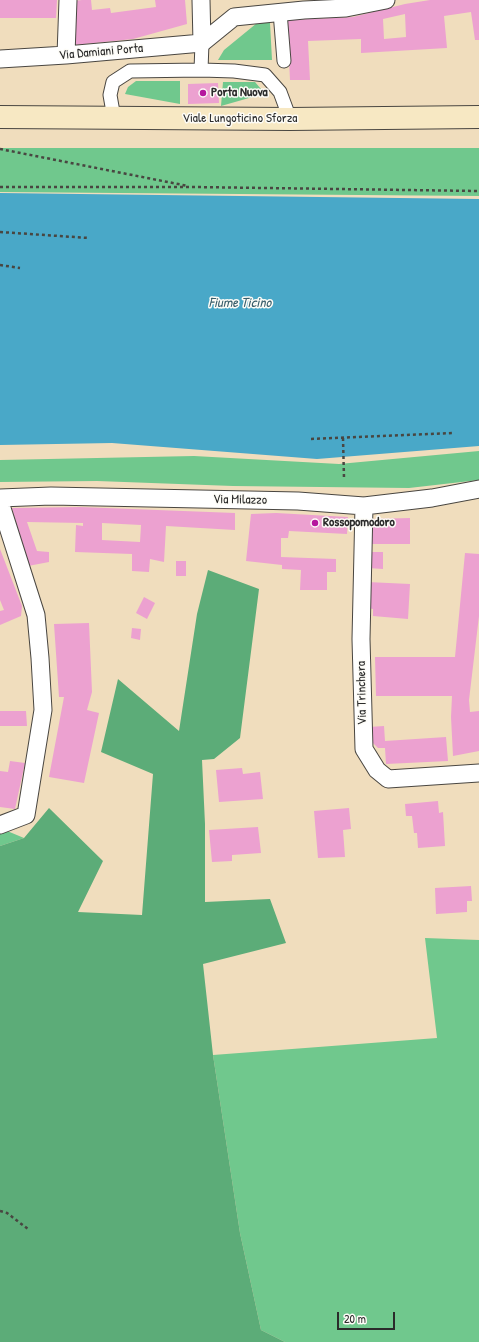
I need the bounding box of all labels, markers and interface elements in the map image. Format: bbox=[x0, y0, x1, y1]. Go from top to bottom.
street label: Via Damiani Porta bbox=[58, 41, 144, 63]
place label: Porta Nuova bbox=[211, 85, 268, 101]
marker: Porta Nuova bbox=[198, 88, 208, 98]
street label: Viale Lungoticino Sforza bbox=[183, 111, 297, 127]
water label: Fiume Ticino bbox=[209, 295, 271, 311]
street label: Via Milazzo bbox=[213, 492, 267, 508]
place label: Rossopomodoro bbox=[323, 515, 395, 531]
marker: Rossopomodoro bbox=[310, 518, 320, 528]
street label: Via Trinchera bbox=[354, 661, 370, 725]
scale bar bbox=[339, 1304, 397, 1330]
text: 20 m bbox=[344, 1310, 366, 1327]

